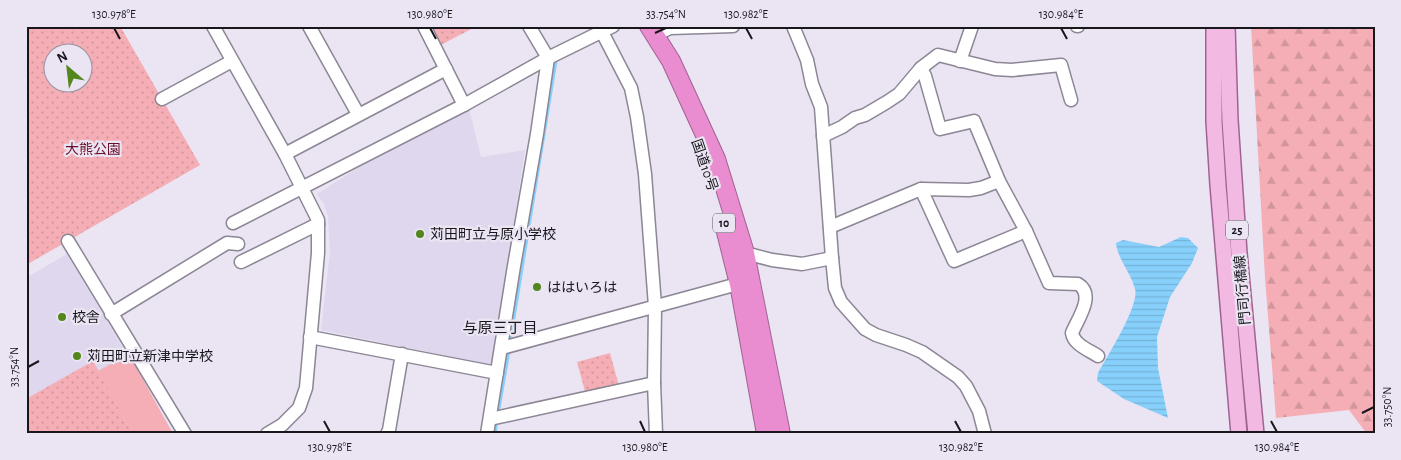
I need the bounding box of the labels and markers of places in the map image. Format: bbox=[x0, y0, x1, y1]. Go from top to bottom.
place label: 苅田町立与原小学校 bbox=[430, 227, 556, 242]
marker: 苅田町立与原小学校 bbox=[414, 228, 426, 240]
marker: ははいろは bbox=[531, 281, 543, 293]
place label: ははいろは bbox=[547, 281, 617, 295]
place label: 校舎 bbox=[72, 310, 100, 325]
marker: 校舎 bbox=[56, 311, 68, 323]
place label: 苅田町立新津中学校 bbox=[87, 349, 213, 364]
marker: 苅田町立新津中学校 bbox=[71, 350, 83, 362]

